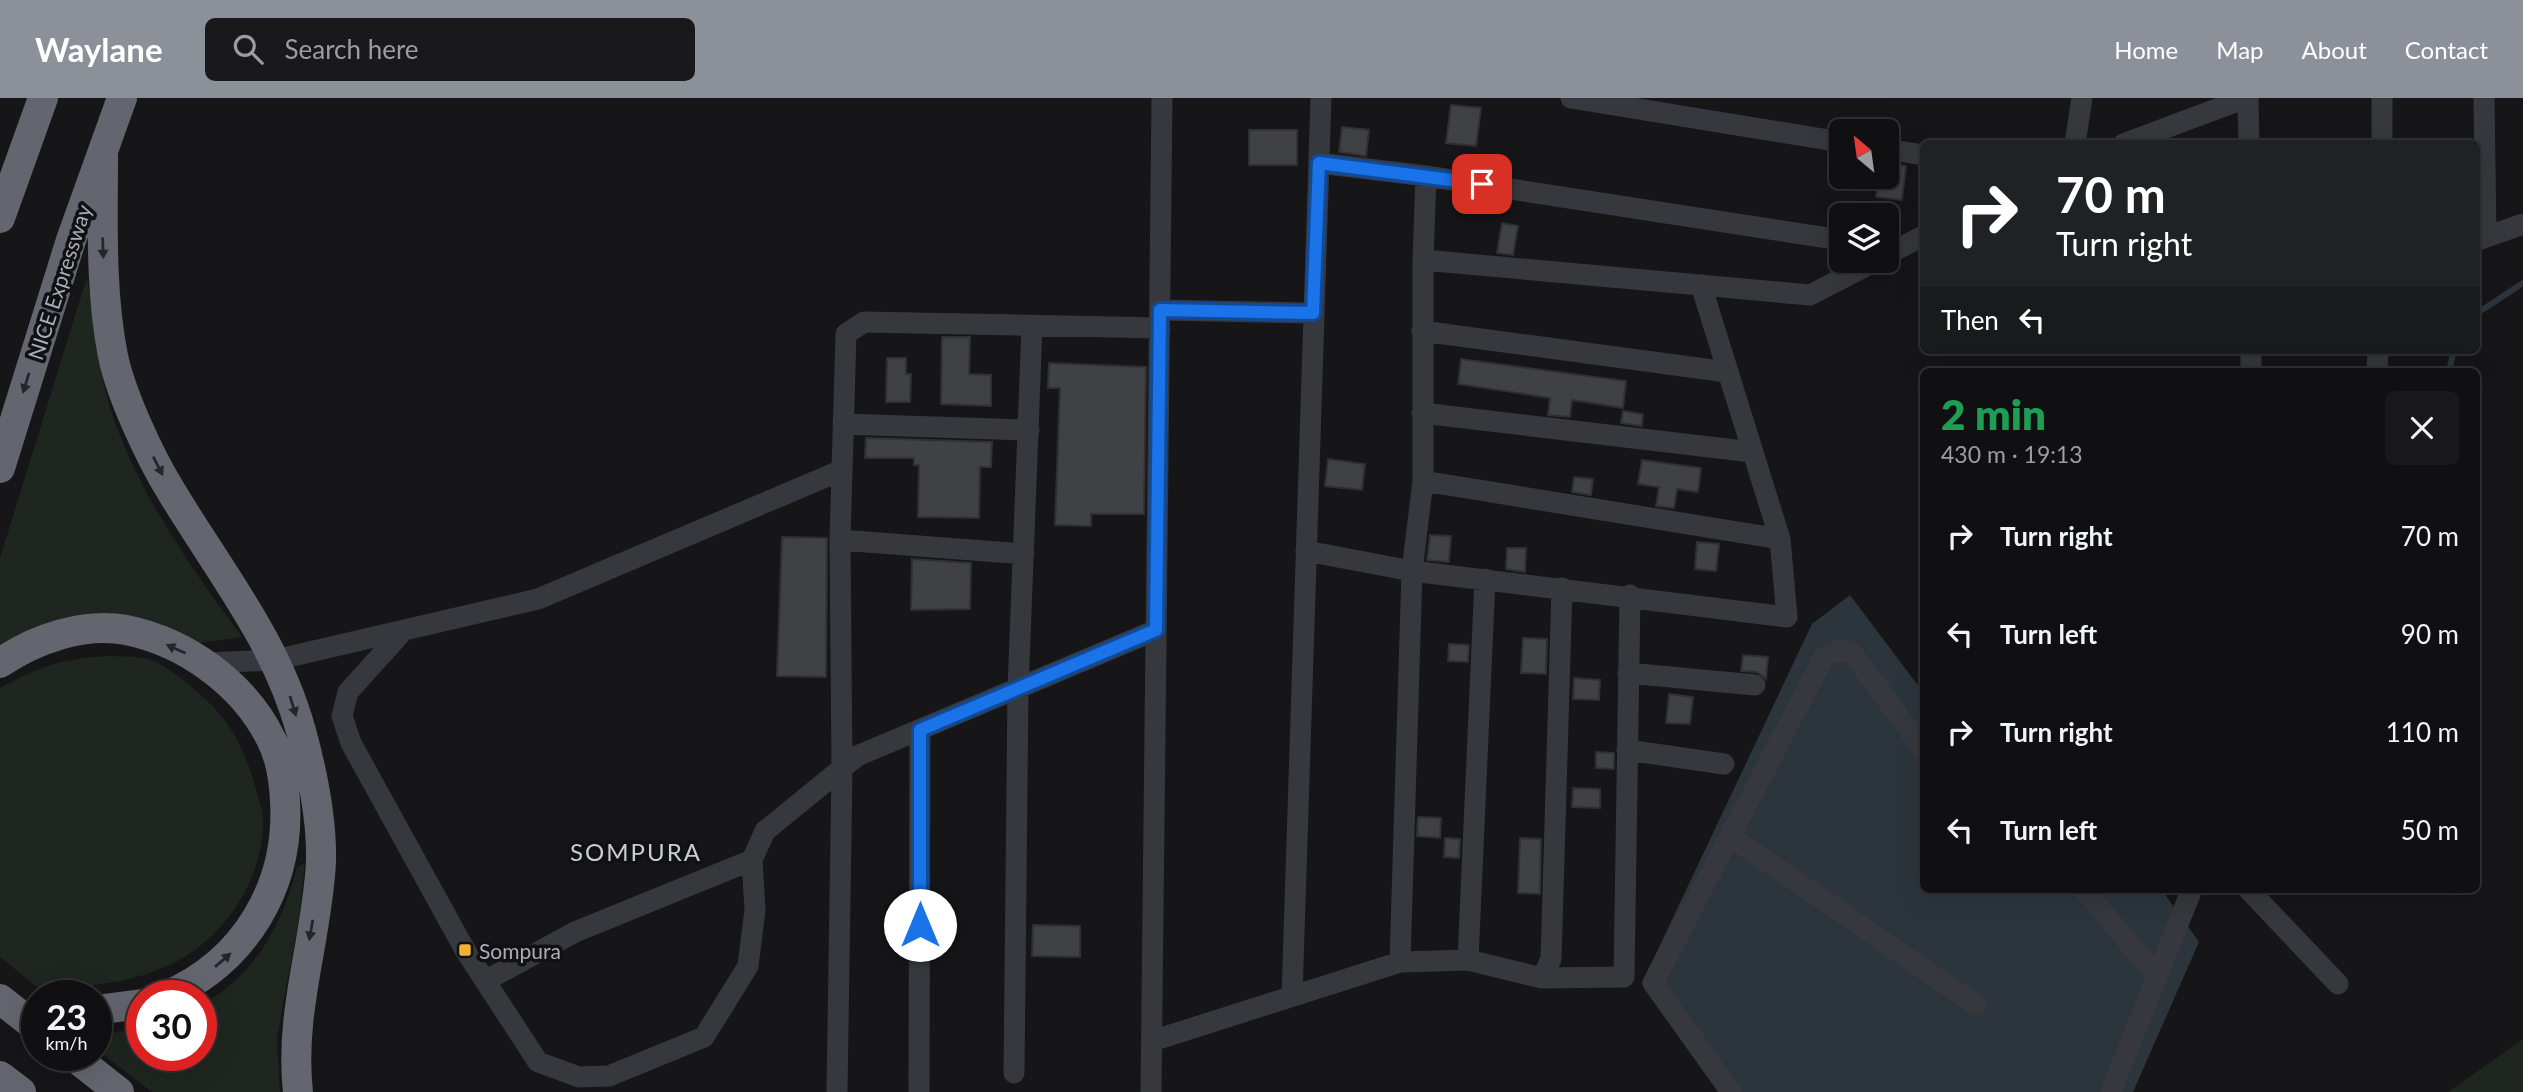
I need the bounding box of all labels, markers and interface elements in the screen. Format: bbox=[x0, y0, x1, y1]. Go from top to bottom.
search box bbox=[205, 18, 695, 81]
text: Waylane bbox=[35, 29, 163, 69]
icon: search bbox=[229, 30, 267, 68]
text: Search here bbox=[285, 33, 419, 65]
text: Home bbox=[2114, 35, 2178, 64]
text: Map bbox=[2216, 35, 2264, 64]
text: About bbox=[2302, 35, 2367, 64]
text: Contact bbox=[2405, 35, 2488, 64]
north arrow bbox=[1829, 119, 1899, 189]
map controls bbox=[1829, 119, 1899, 273]
pin bbox=[1452, 154, 1512, 214]
icon: arrive bbox=[1463, 165, 1501, 203]
text: 70 m bbox=[2056, 165, 2166, 223]
icon: right bbox=[1941, 168, 2032, 259]
street label: NICE Expressway bbox=[22, 201, 96, 363]
button: layers bbox=[1829, 203, 1899, 273]
text: Turn right bbox=[2056, 224, 2192, 263]
one-way arrow bbox=[97, 238, 109, 260]
icon: left bbox=[2013, 301, 2051, 339]
text: Then bbox=[1941, 304, 1999, 336]
one-way arrow bbox=[20, 372, 31, 393]
text: 2 min bbox=[1941, 389, 2046, 439]
button: close bbox=[2385, 391, 2459, 465]
text: 430 m · 19:13 bbox=[1941, 440, 2083, 468]
one-way arrow bbox=[152, 456, 163, 476]
icon: right bbox=[1941, 517, 1979, 555]
text: Turn right bbox=[2000, 520, 2113, 552]
text: 70 m bbox=[2401, 520, 2459, 552]
icon: left bbox=[1941, 615, 1979, 653]
text: Turn left bbox=[2000, 618, 2097, 650]
text: 90 m bbox=[2401, 618, 2459, 650]
one-way arrow bbox=[166, 643, 186, 655]
one-way arrow bbox=[289, 696, 299, 717]
icon: right bbox=[1941, 713, 1979, 751]
text: Turn right bbox=[2000, 716, 2113, 748]
text: 110 m bbox=[2386, 716, 2459, 748]
icon: left bbox=[1941, 811, 1979, 849]
text: Turn left bbox=[2000, 814, 2097, 846]
text: 50 m bbox=[2401, 814, 2459, 846]
district label: SOMPURA bbox=[570, 837, 702, 866]
position arrow bbox=[883, 888, 957, 962]
one-way arrow bbox=[305, 919, 316, 941]
place label: Sompura bbox=[479, 938, 561, 963]
marker: Sompura bbox=[457, 942, 473, 958]
one-way arrow bbox=[214, 952, 232, 967]
speed limit sign: 30 bbox=[126, 980, 217, 1071]
text: 23 bbox=[46, 995, 87, 1037]
text: km/h bbox=[45, 1032, 88, 1054]

